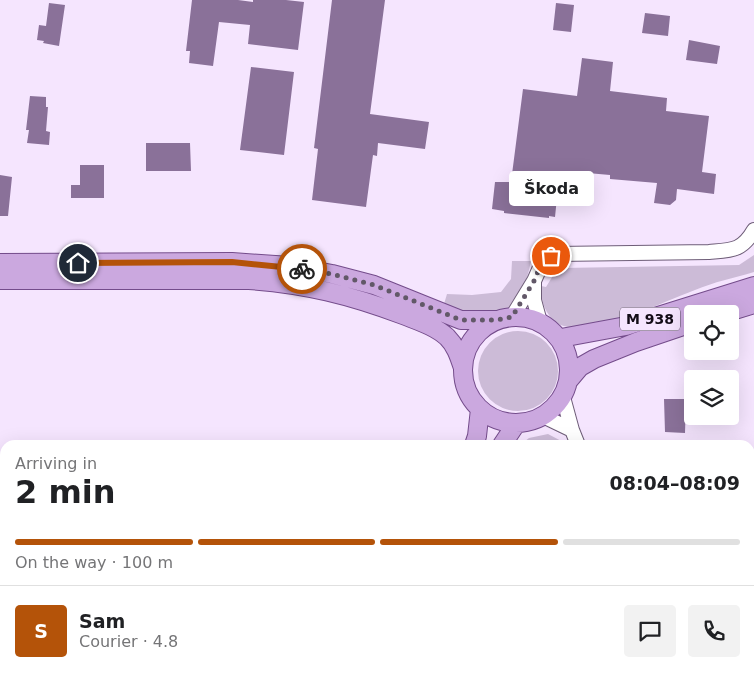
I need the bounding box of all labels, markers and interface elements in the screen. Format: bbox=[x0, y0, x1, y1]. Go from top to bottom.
callout: Škoda bbox=[508, 171, 594, 206]
text: Škoda bbox=[524, 179, 579, 198]
pin bbox=[530, 235, 572, 277]
pin bbox=[57, 242, 99, 284]
icon: bag bbox=[537, 242, 565, 270]
courier bbox=[277, 244, 327, 294]
icon: home bbox=[64, 249, 92, 277]
icon: bike bbox=[288, 255, 316, 283]
map controls bbox=[684, 305, 739, 425]
button: locate bbox=[684, 305, 739, 360]
road number: M 938 bbox=[620, 308, 680, 330]
button: layers bbox=[684, 370, 739, 425]
text: Arriving in bbox=[15, 454, 97, 473]
text: 08:04–08:09 bbox=[610, 472, 740, 494]
text: 2 min bbox=[15, 473, 116, 511]
text: On the way · 100 m bbox=[15, 553, 173, 572]
button: chat bbox=[624, 605, 676, 657]
button: phone bbox=[688, 605, 740, 657]
text: Sam bbox=[79, 610, 125, 632]
text: S bbox=[34, 620, 48, 642]
text: Courier · 4.8 bbox=[79, 632, 178, 651]

